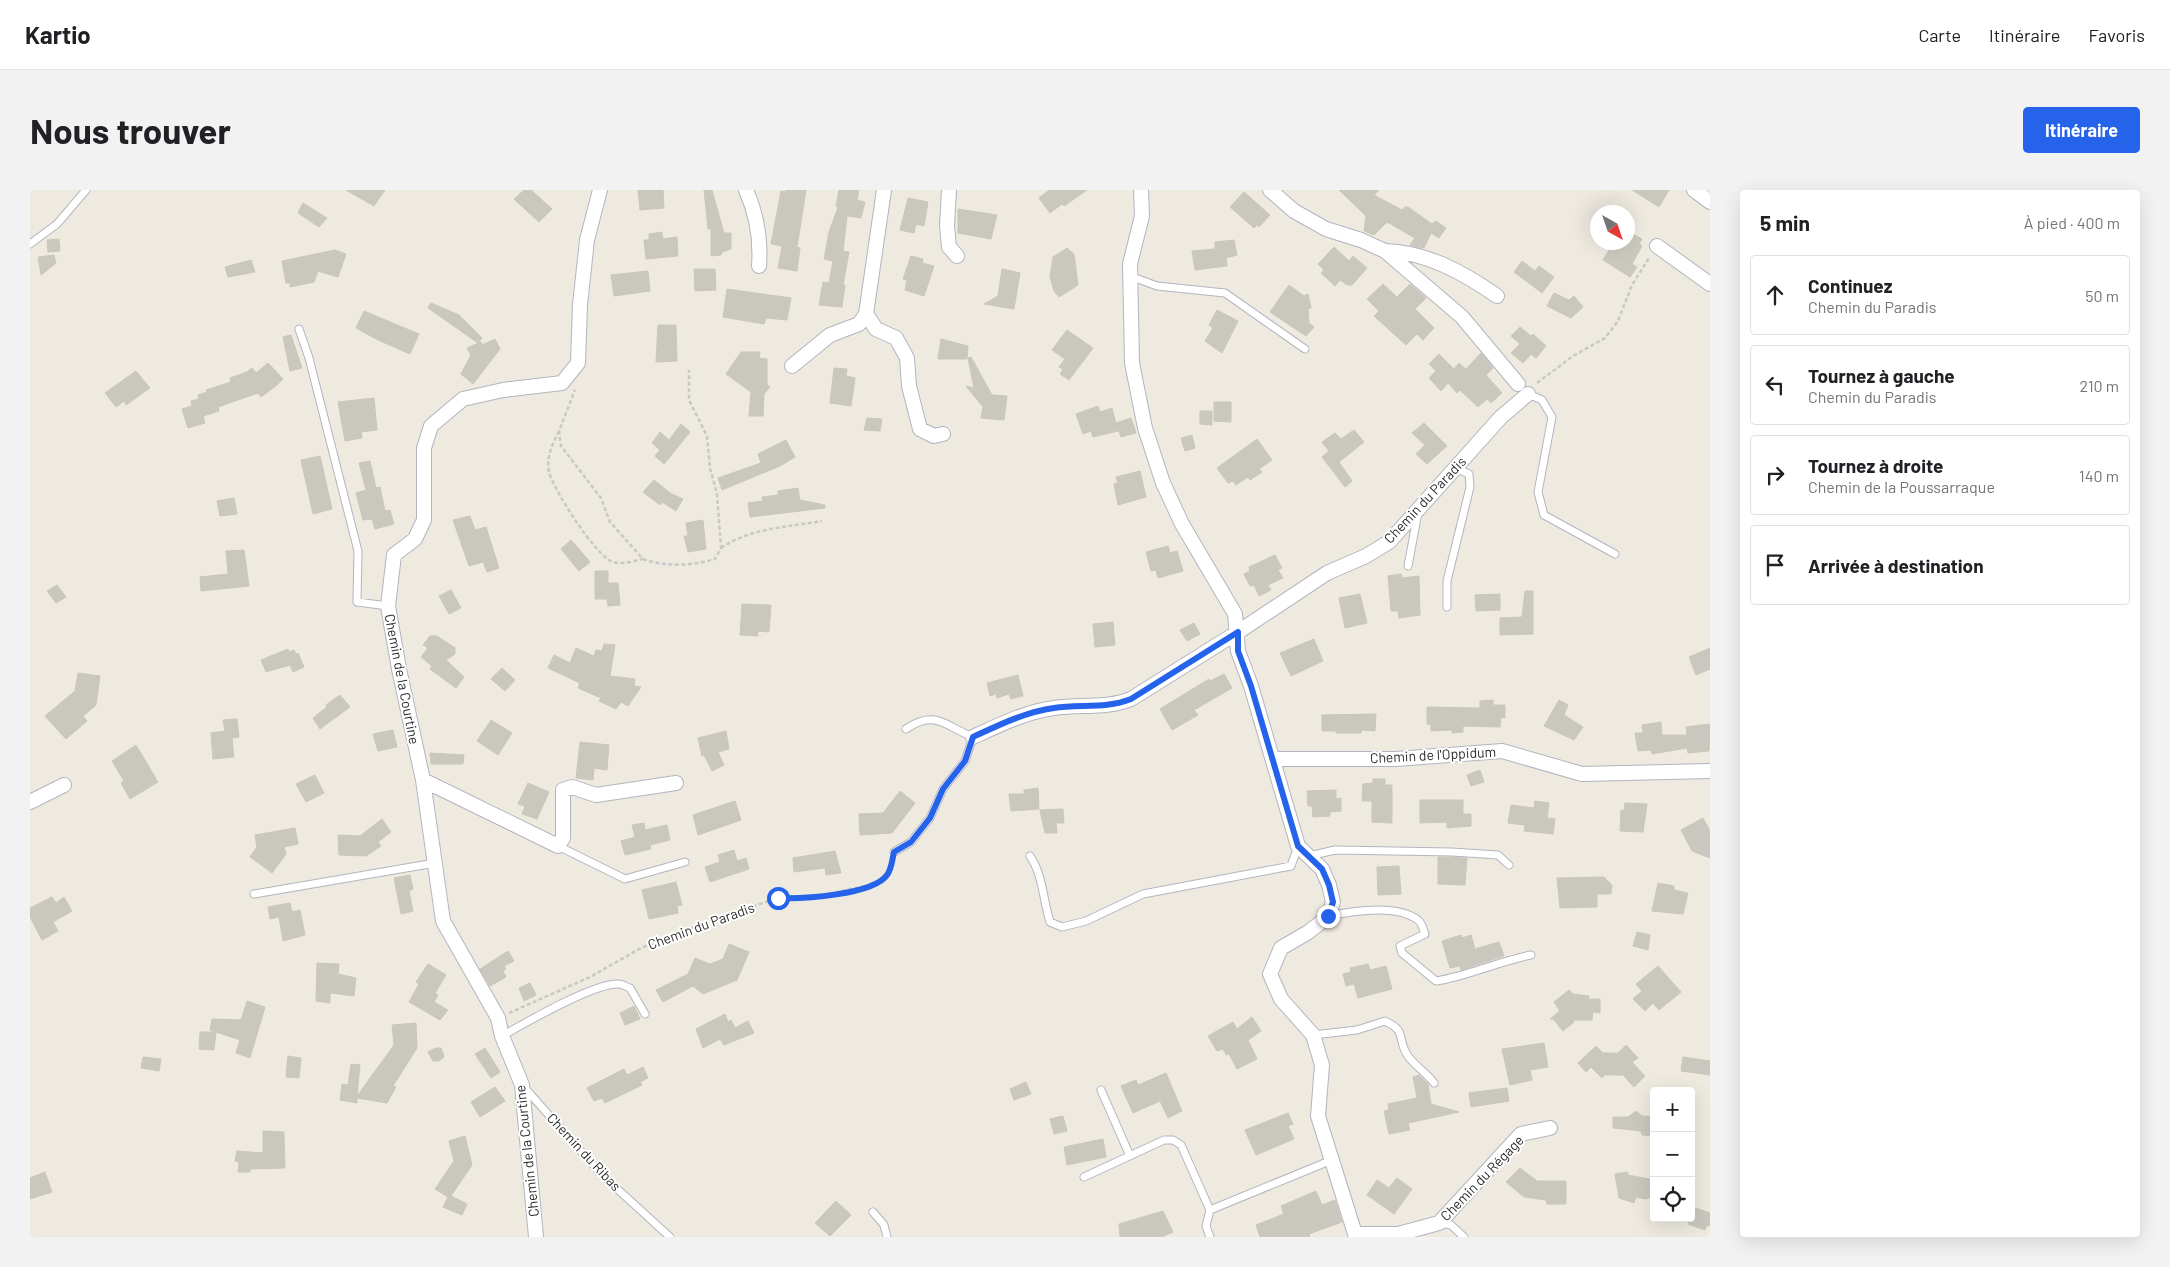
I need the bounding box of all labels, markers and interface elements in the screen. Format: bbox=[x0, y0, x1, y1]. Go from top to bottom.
text: Kartio bbox=[25, 20, 91, 49]
text: Carte bbox=[1918, 24, 1961, 46]
text: Itinéraire bbox=[1989, 24, 2060, 46]
text: Favoris bbox=[2088, 24, 2145, 46]
button: Itinéraire bbox=[2023, 107, 2140, 153]
text: Nous trouver bbox=[30, 109, 231, 151]
north arrow bbox=[1590, 205, 1635, 250]
text: 5 min bbox=[1760, 210, 1810, 235]
text: À pied · 400 m bbox=[2024, 213, 2120, 232]
text: Continuez bbox=[1808, 274, 1892, 297]
icon: ahead bbox=[1761, 281, 1789, 309]
text: 50 m bbox=[2085, 286, 2119, 305]
text: Chemin du Paradis bbox=[1808, 297, 1936, 316]
text: Tournez à gauche bbox=[1808, 364, 1955, 387]
icon: left bbox=[1761, 371, 1789, 399]
text: 210 m bbox=[2080, 376, 2119, 395]
text: Chemin du Paradis bbox=[1808, 387, 1936, 406]
street label: Chemin du Paradis bbox=[1380, 453, 1469, 547]
text: Tournez à droite bbox=[1808, 454, 1944, 477]
icon: right bbox=[1761, 461, 1789, 489]
text: 140 m bbox=[2079, 466, 2119, 485]
text: Chemin de la Poussarraque bbox=[1808, 477, 1995, 496]
icon: arrive bbox=[1761, 551, 1789, 579]
text: Arrivée à destination bbox=[1808, 554, 1984, 577]
street label: Chemin de la Courtine bbox=[382, 612, 423, 746]
street label: Chemin de l'Oppidum bbox=[1369, 743, 1497, 766]
route start bbox=[767, 887, 790, 910]
street label: Chemin du Paradis bbox=[645, 898, 757, 953]
route end bbox=[1317, 905, 1340, 928]
street label: Chemin de la Courtine bbox=[511, 1084, 542, 1218]
map controls bbox=[1650, 1087, 1695, 1222]
button: + bbox=[1650, 1087, 1695, 1132]
street label: Chemin du Ribas bbox=[544, 1109, 625, 1194]
street label: Chemin du Régage bbox=[1436, 1131, 1527, 1224]
button: − bbox=[1650, 1132, 1695, 1177]
button: locate bbox=[1650, 1177, 1695, 1222]

